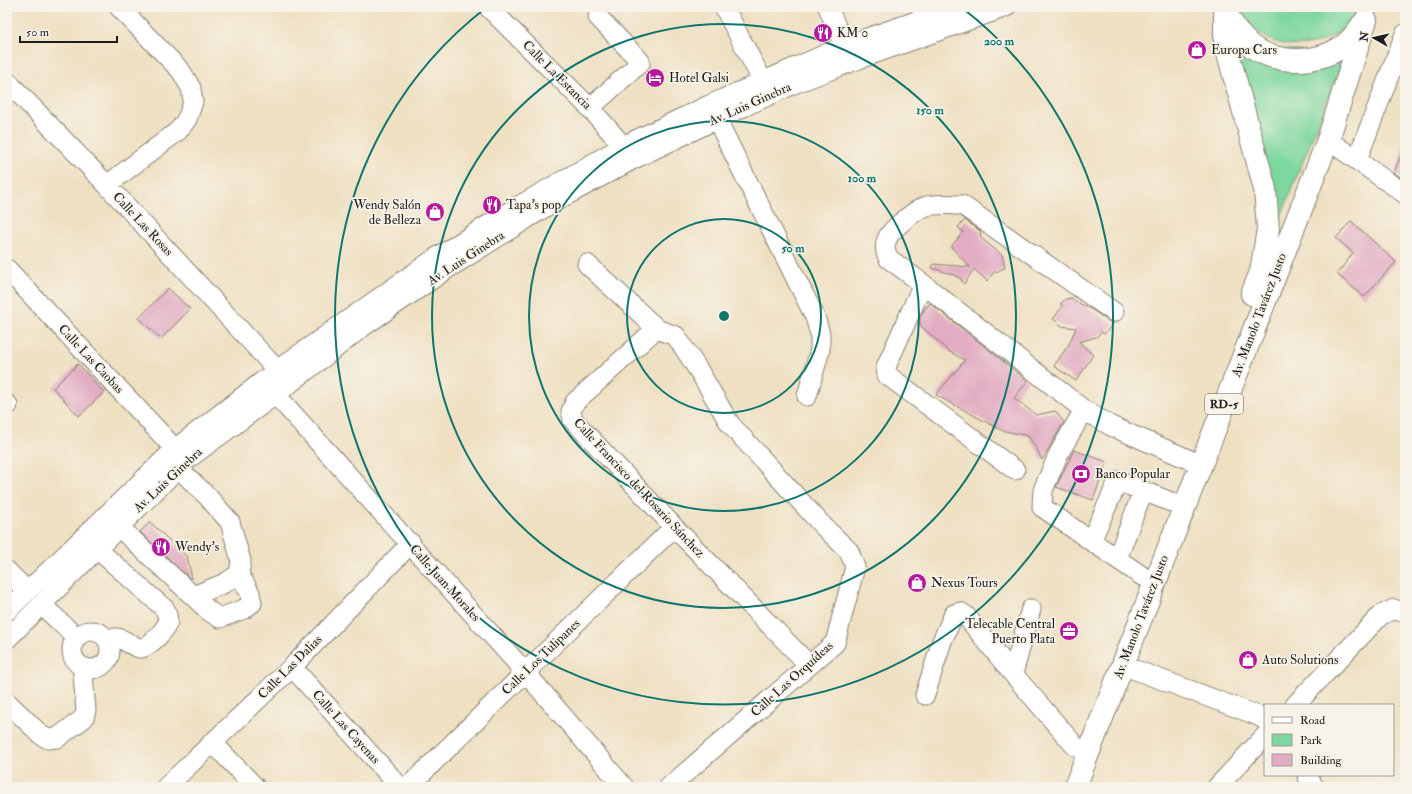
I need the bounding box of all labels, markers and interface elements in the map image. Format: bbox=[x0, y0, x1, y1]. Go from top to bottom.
scale bar bbox=[20, 18, 117, 44]
north arrow bbox=[1354, 18, 1394, 58]
restaurant icon: KM 0 bbox=[812, 22, 834, 44]
text: 50 m bbox=[26, 25, 50, 40]
place label: KM 0 bbox=[837, 25, 868, 41]
text: N bbox=[1357, 30, 1372, 43]
text: 200 m bbox=[984, 34, 1015, 49]
street label: Calle La Estancia bbox=[519, 37, 595, 113]
shop icon: Europa Cars bbox=[1186, 39, 1208, 61]
place label: Europa Cars bbox=[1211, 42, 1277, 59]
hotel icon: Hotel Galsi bbox=[644, 67, 666, 89]
place label: Hotel Galsi bbox=[669, 70, 730, 86]
street label: Av. Luis Ginebra bbox=[706, 78, 794, 130]
text: 150 m bbox=[916, 103, 944, 118]
text: 100 m bbox=[848, 171, 877, 186]
street label: Calle Las Rosas bbox=[109, 189, 177, 260]
restaurant icon: Tapa's pop bbox=[481, 194, 503, 216]
place label: Wendy Salón de Belleza bbox=[352, 197, 422, 228]
place label: Tapa's pop bbox=[506, 197, 562, 214]
shop icon: Wendy Salón de Belleza bbox=[424, 201, 446, 223]
street label: Av. Luis Ginebra bbox=[424, 227, 508, 289]
text: 50 m bbox=[781, 241, 805, 256]
street label: Av. Manolo Tavárez Justo bbox=[1228, 251, 1290, 380]
centre of rings bbox=[717, 309, 731, 323]
street label: Calle Las Caobas bbox=[55, 321, 127, 397]
road number: RD-5 bbox=[1205, 394, 1243, 414]
street label: Calle Francisco del Rosario Sánchez bbox=[570, 415, 708, 562]
street label: Av. Luis Ginebra bbox=[130, 444, 206, 517]
bank icon: Banco Popular bbox=[1070, 463, 1092, 485]
place label: Banco Popular bbox=[1095, 466, 1170, 483]
restaurant icon: Wendy's bbox=[150, 536, 172, 558]
place label: Wendy's bbox=[174, 539, 220, 556]
street label: Calle Juan Morales bbox=[406, 541, 484, 625]
street label: Av. Manolo Tavárez Justo bbox=[1110, 553, 1172, 682]
shop icon: Nexus Tours bbox=[906, 572, 928, 594]
place label: Nexus Tours bbox=[931, 575, 998, 591]
street label: Calle Los Tulipanes bbox=[498, 615, 585, 699]
place label: Telecable Central Puerto Plata bbox=[965, 616, 1056, 647]
office icon: Telecable Central Puerto Plata bbox=[1058, 620, 1080, 642]
street label: Calle Las Dalias bbox=[255, 631, 326, 702]
street label: Calle Las Orquídeas bbox=[747, 637, 837, 720]
shop icon: Auto Solutions bbox=[1237, 649, 1259, 671]
place label: Auto Solutions bbox=[1261, 652, 1339, 668]
street label: Calle Las Cayenas bbox=[308, 687, 384, 768]
legend bbox=[1264, 704, 1394, 776]
text: Road bbox=[1300, 713, 1325, 728]
text: Park bbox=[1300, 733, 1322, 748]
text: Building bbox=[1300, 753, 1343, 768]

